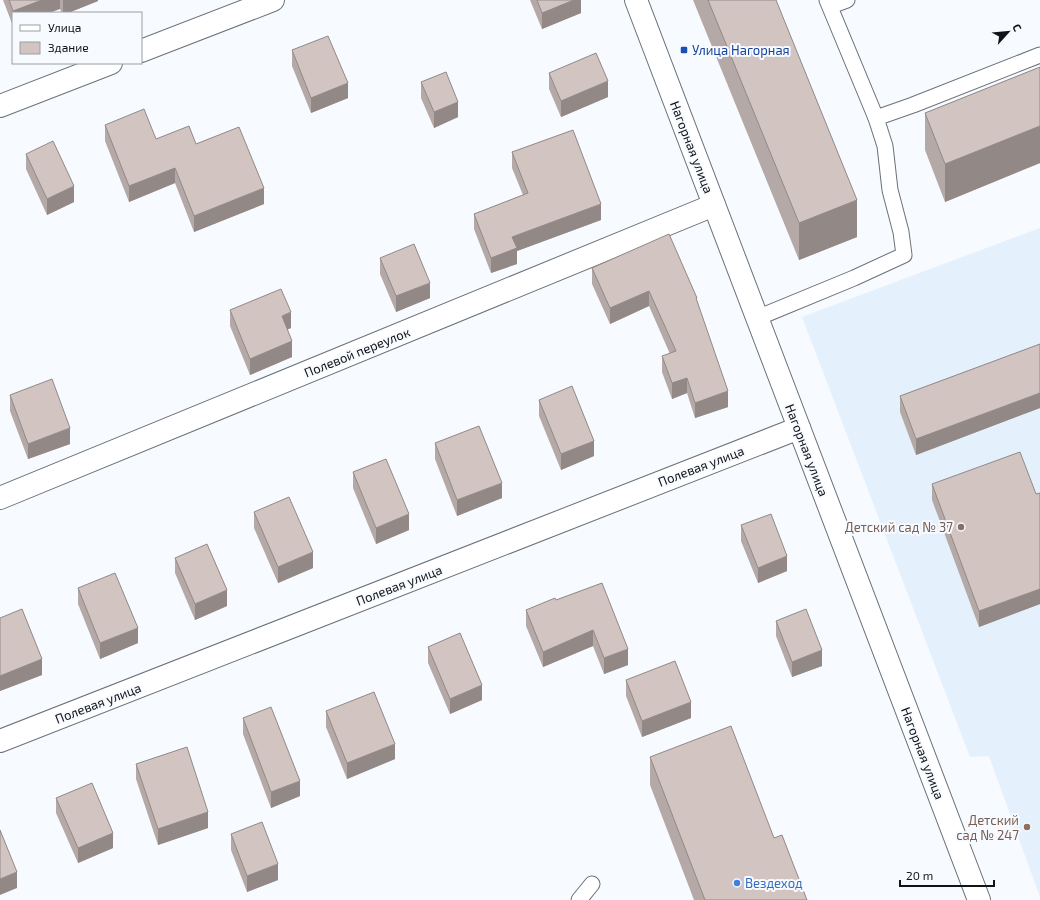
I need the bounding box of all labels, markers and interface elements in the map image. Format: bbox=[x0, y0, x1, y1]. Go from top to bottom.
legend bbox=[12, 12, 142, 64]
north arrow bbox=[988, 12, 1028, 52]
text: Улица bbox=[48, 20, 81, 34]
text: С bbox=[1010, 21, 1025, 34]
text: Здание bbox=[48, 40, 89, 54]
place label: Улица Нагорная bbox=[692, 42, 790, 58]
marker: Улица Нагорная bbox=[679, 45, 689, 55]
street label: Нагорная улица bbox=[667, 98, 717, 196]
street label: Полевой переулок bbox=[302, 323, 412, 381]
street label: Нагорная улица bbox=[782, 401, 832, 499]
street label: Полевая улица bbox=[656, 442, 746, 490]
place label: Детский сад № 37 bbox=[845, 519, 953, 535]
marker: Детский сад № 37 bbox=[956, 522, 966, 532]
street label: Полевая улица bbox=[354, 561, 444, 609]
street label: Полевая улица bbox=[53, 679, 143, 727]
street label: Нагорная улица bbox=[898, 704, 948, 802]
place label: Детский сад № 247 bbox=[956, 812, 1019, 843]
marker: Детский сад № 247 bbox=[1022, 822, 1032, 832]
scale bar bbox=[900, 862, 994, 888]
text: 20 m bbox=[906, 868, 933, 882]
place label: Вездеход bbox=[745, 875, 803, 891]
marker: Вездеход bbox=[732, 878, 742, 888]

